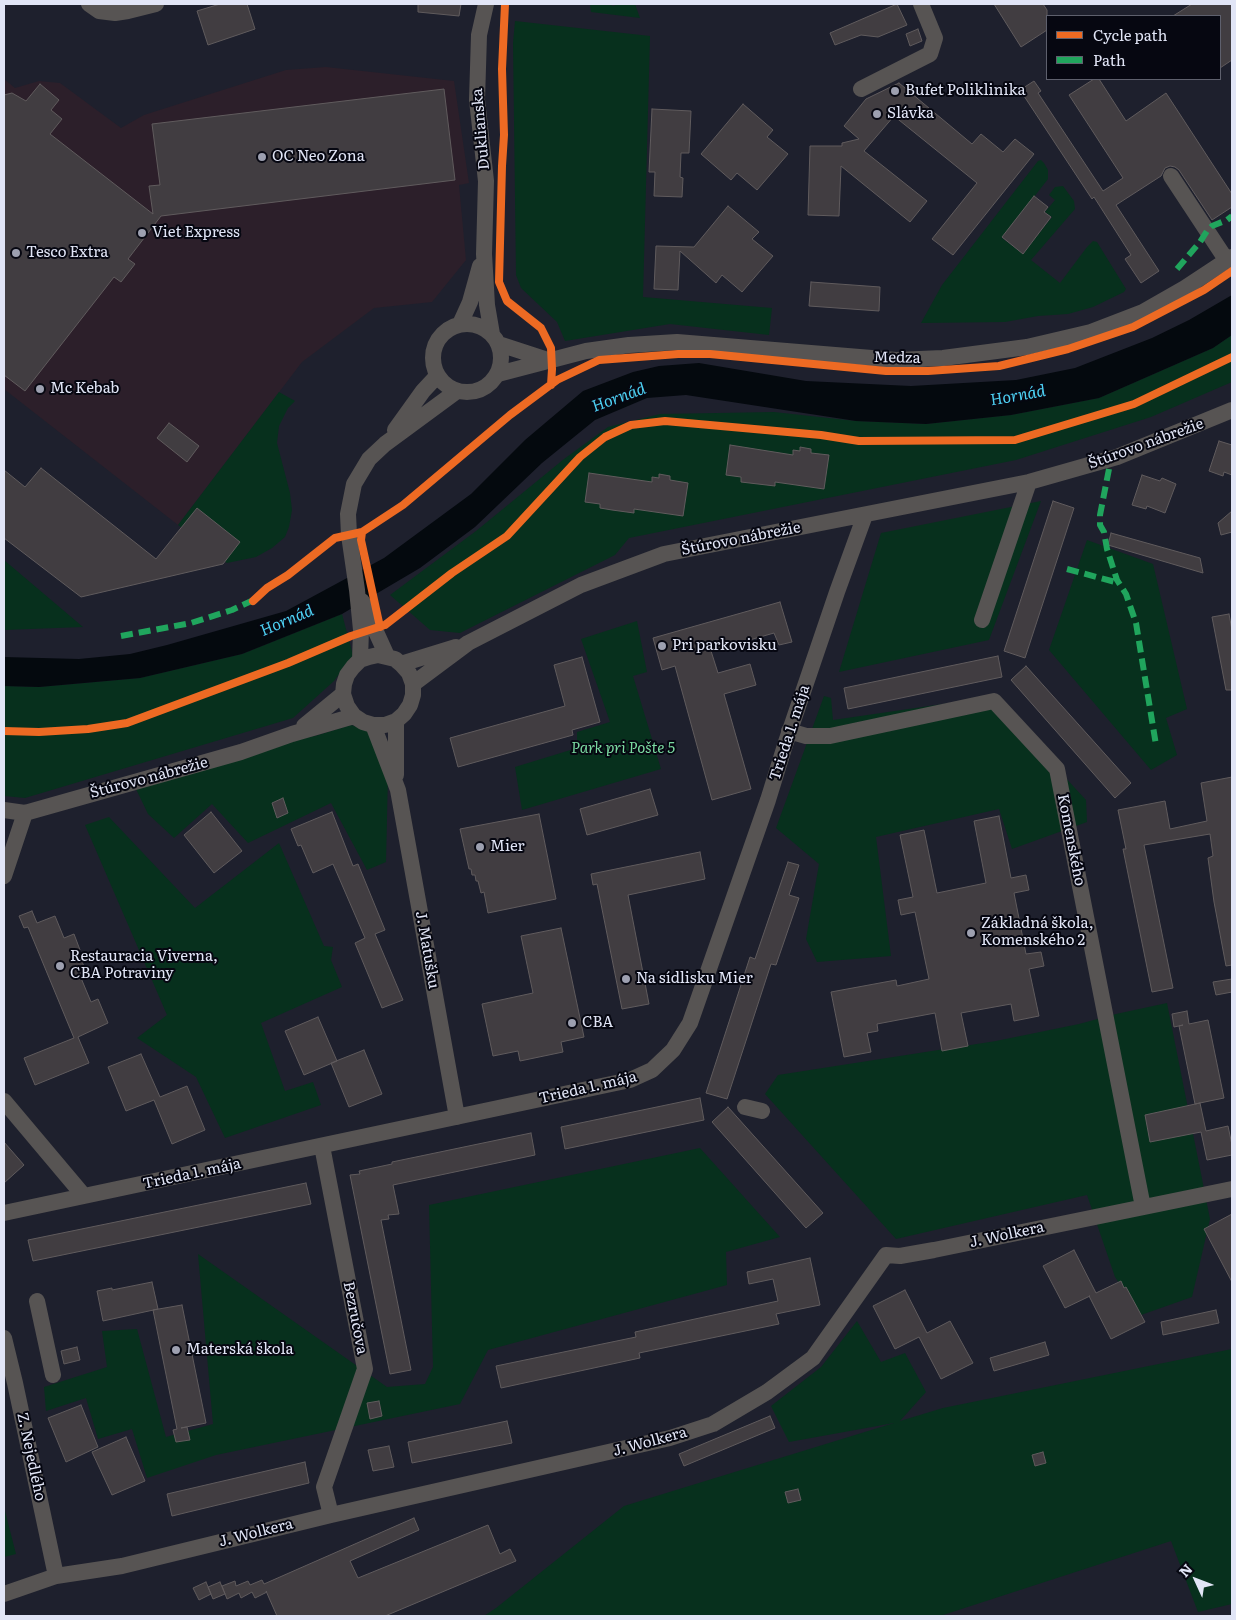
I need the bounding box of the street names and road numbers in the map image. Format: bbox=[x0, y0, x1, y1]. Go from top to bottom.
street label: Duklianska bbox=[468, 87, 494, 171]
street label: Medza bbox=[873, 349, 921, 367]
street label: Štúrovo nábrežie bbox=[1086, 415, 1206, 473]
street label: Štúrovo nábrežie bbox=[680, 519, 802, 559]
street label: Trieda 1. mája bbox=[766, 683, 814, 783]
street label: Štúrovo nábrežie bbox=[88, 754, 210, 802]
street label: Komenského bbox=[1053, 792, 1089, 888]
street label: J. Matušku bbox=[411, 910, 443, 990]
street label: Trieda 1. mája bbox=[537, 1068, 639, 1108]
street label: Trieda 1. mája bbox=[141, 1155, 243, 1193]
street label: J. Wolkera bbox=[968, 1218, 1046, 1252]
street label: Bezručova bbox=[339, 1280, 371, 1356]
street label: Z. Nejedlého bbox=[13, 1411, 49, 1503]
street label: J. Wolkera bbox=[611, 1423, 689, 1461]
street label: J. Wolkera bbox=[217, 1515, 295, 1551]

